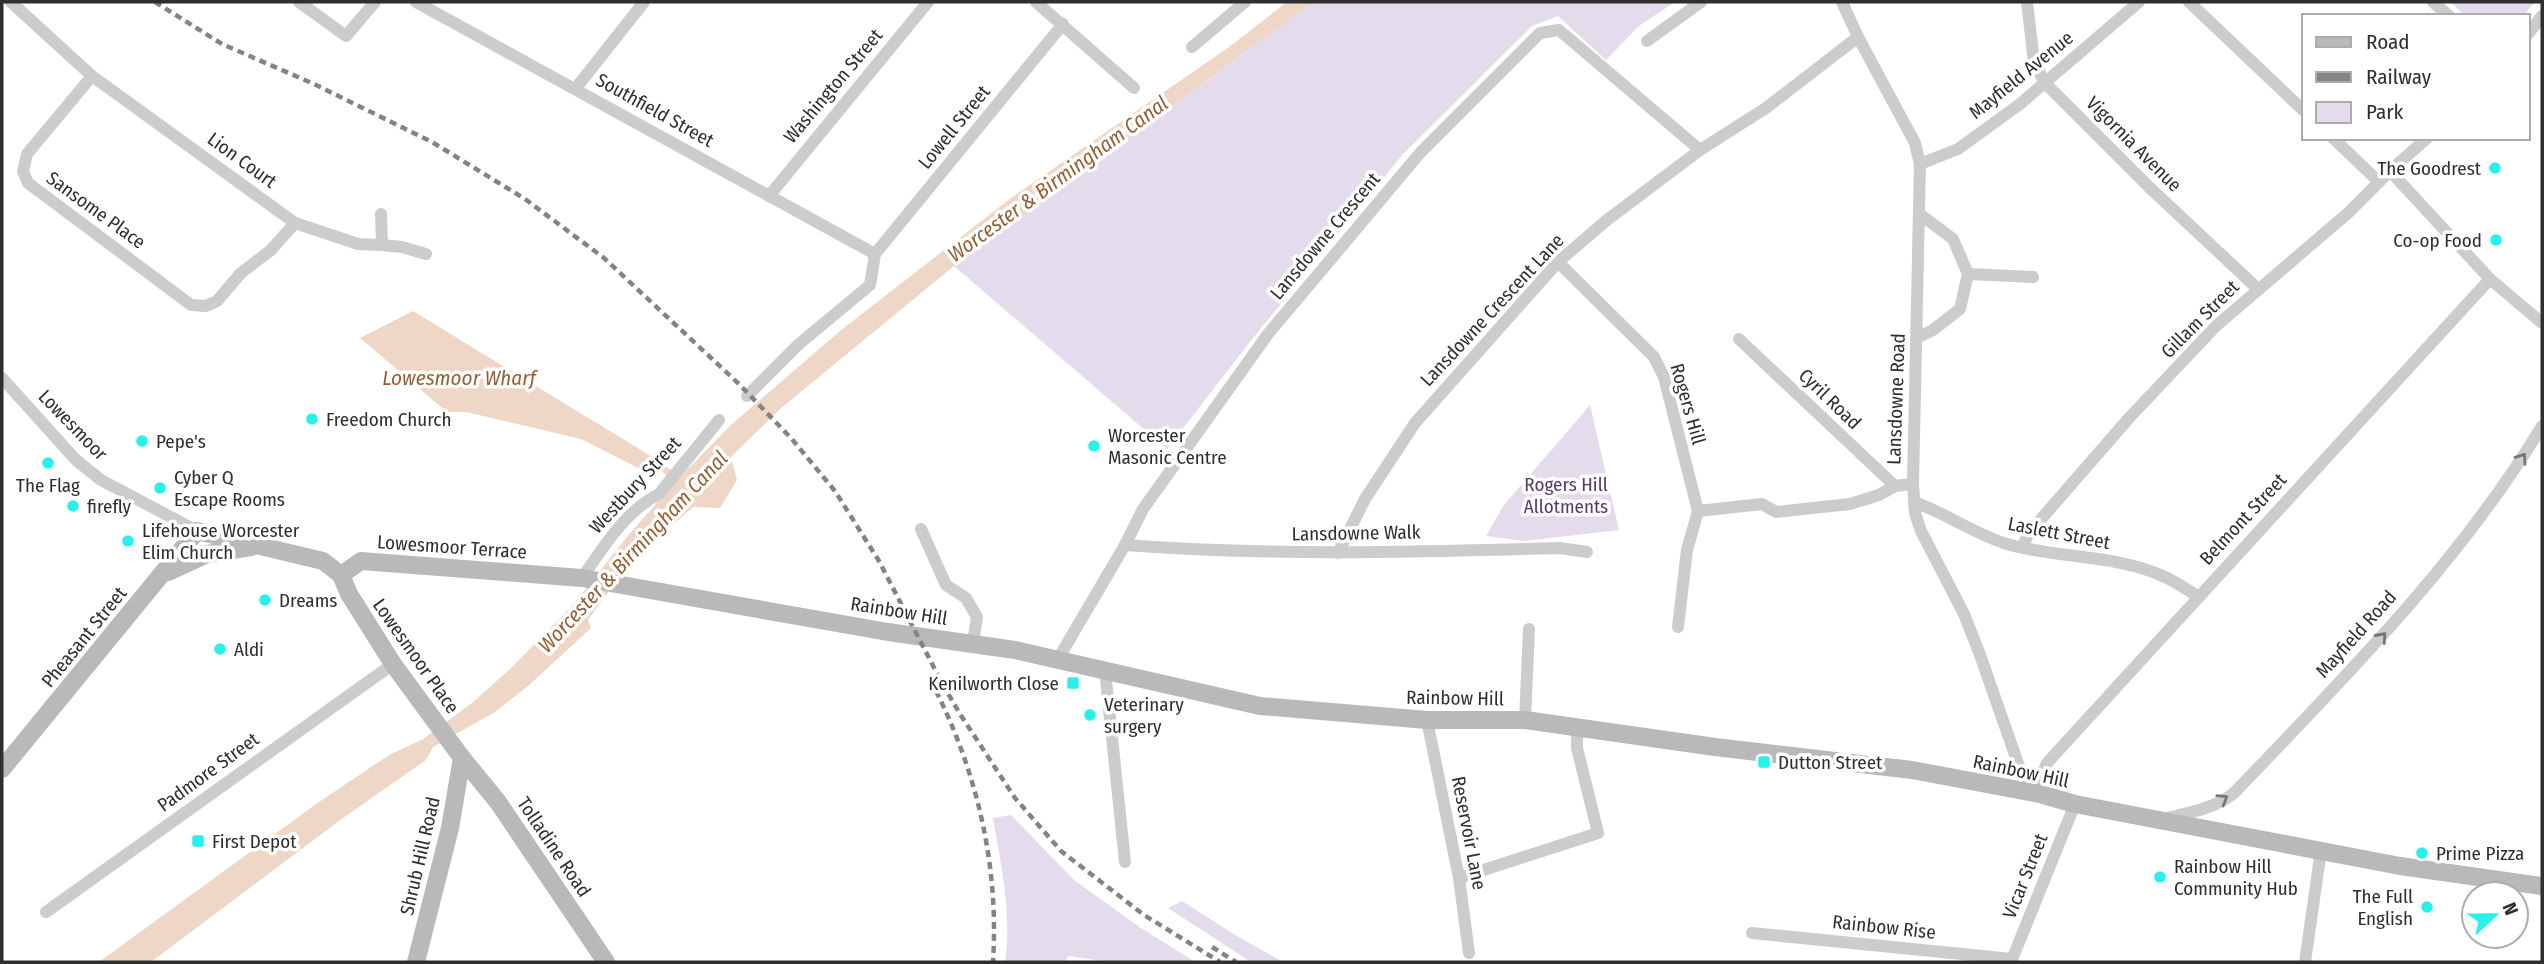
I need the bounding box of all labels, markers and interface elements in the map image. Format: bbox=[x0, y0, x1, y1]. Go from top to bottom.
legend bbox=[2302, 14, 2530, 140]
street label: Washington Street bbox=[779, 24, 888, 148]
street label: Mayfield Avenue bbox=[1964, 26, 2078, 124]
text: Road bbox=[2366, 29, 2410, 55]
text: Railway bbox=[2366, 64, 2432, 90]
street label: Southfield Street bbox=[592, 68, 719, 152]
street label: Lowell Street bbox=[913, 80, 995, 174]
water label: Worcester & Birmingham Canal bbox=[943, 90, 1173, 268]
street label: Vigornia Avenue bbox=[2082, 92, 2186, 196]
text: Park bbox=[2366, 99, 2404, 125]
street label: Lion Court bbox=[203, 127, 282, 193]
place label: The Goodrest bbox=[2377, 157, 2482, 180]
marker: The Goodrest bbox=[2487, 160, 2503, 176]
street label: Sansome Place bbox=[42, 166, 150, 254]
street label: Lansdowne Crescent bbox=[1265, 167, 1385, 304]
street label: Lansdowne Crescent Lane bbox=[1415, 229, 1569, 391]
place label: Co-op Food bbox=[2393, 229, 2482, 252]
marker: Co-op Food bbox=[2488, 232, 2504, 248]
street label: Gillam Street bbox=[2156, 275, 2244, 363]
street label: Lansdowne Road bbox=[1882, 333, 1910, 465]
street label: Rogers Hill bbox=[1665, 361, 1711, 447]
street label: Cyril Road bbox=[1794, 364, 1866, 434]
water label: Lowesmoor Wharf bbox=[382, 365, 538, 391]
street label: Lowesmoor bbox=[34, 385, 112, 465]
place label: Freedom Church bbox=[326, 408, 451, 431]
marker: Freedom Church bbox=[304, 411, 320, 427]
place label: Worcester Masonic Centre bbox=[1108, 424, 1227, 469]
place label: Pepe's bbox=[156, 430, 206, 453]
street label: Westbury Street bbox=[584, 431, 686, 538]
marker: Pepe's bbox=[134, 433, 150, 449]
marker: Worcester Masonic Centre bbox=[1086, 438, 1102, 454]
water label: Worcester & Birmingham Canal bbox=[533, 446, 733, 658]
one-way arrow bbox=[2514, 453, 2526, 466]
marker: The Flag bbox=[40, 455, 56, 471]
place label: Cyber Q Escape Rooms bbox=[174, 466, 285, 511]
street label: Belmont Street bbox=[2195, 468, 2292, 570]
park label: Rogers Hill Allotments bbox=[1524, 473, 1608, 518]
place label: The Flag bbox=[16, 474, 80, 497]
marker: Cyber Q Escape Rooms bbox=[152, 480, 168, 496]
place label: firefly bbox=[87, 495, 132, 518]
marker: firefly bbox=[65, 498, 81, 514]
street label: Laslett Street bbox=[2006, 512, 2113, 554]
place label: Lifehouse Worcester Elim Church bbox=[142, 519, 300, 564]
street label: Lansdowne Walk bbox=[1291, 520, 1421, 546]
street label: Lowesmoor Terrace bbox=[376, 530, 528, 564]
marker: Lifehouse Worcester Elim Church bbox=[120, 533, 136, 549]
street label: Pheasant Street bbox=[36, 581, 132, 692]
street label: Mayfield Road bbox=[2311, 586, 2401, 682]
place label: Dreams bbox=[279, 589, 337, 612]
marker: Dreams bbox=[257, 592, 273, 608]
street label: Rainbow Hill bbox=[849, 592, 949, 630]
street label: Lowesmoor Place bbox=[368, 594, 464, 718]
one-way arrow bbox=[2374, 632, 2386, 645]
place label: Aldi bbox=[234, 638, 264, 661]
marker: Aldi bbox=[212, 641, 228, 657]
place label: Kenilworth Close bbox=[928, 672, 1059, 695]
marker: Kenilworth Close bbox=[1065, 675, 1081, 691]
street label: Rainbow Hill bbox=[1406, 686, 1504, 710]
place label: Veterinary surgery bbox=[1104, 693, 1184, 738]
marker: Veterinary surgery bbox=[1082, 707, 1098, 723]
street label: Padmore Street bbox=[153, 727, 264, 816]
street label: Rainbow Hill bbox=[1971, 750, 2071, 792]
place label: Dutton Street bbox=[1778, 751, 1883, 774]
marker: Dutton Street bbox=[1756, 754, 1772, 770]
street label: Reservoir Lane bbox=[1447, 774, 1491, 892]
street label: Tolladine Road bbox=[512, 793, 596, 901]
street label: Shrub Hill Road bbox=[395, 795, 445, 917]
one-way arrow bbox=[2216, 795, 2229, 808]
street label: Vicar Street bbox=[1998, 829, 2053, 922]
place label: First Depot bbox=[212, 830, 297, 853]
marker: First Depot bbox=[190, 833, 206, 849]
place label: Prime Pizza bbox=[2436, 842, 2524, 865]
marker: Prime Pizza bbox=[2414, 845, 2430, 861]
place label: Rainbow Hill Community Hub bbox=[2174, 855, 2298, 900]
marker: Rainbow Hill Community Hub bbox=[2152, 869, 2168, 885]
north arrow bbox=[2460, 880, 2530, 950]
place label: The Full English bbox=[2353, 885, 2413, 930]
marker: The Full English bbox=[2419, 899, 2435, 915]
text: N bbox=[2498, 899, 2523, 918]
street label: Rainbow Rise bbox=[1831, 910, 1937, 944]

